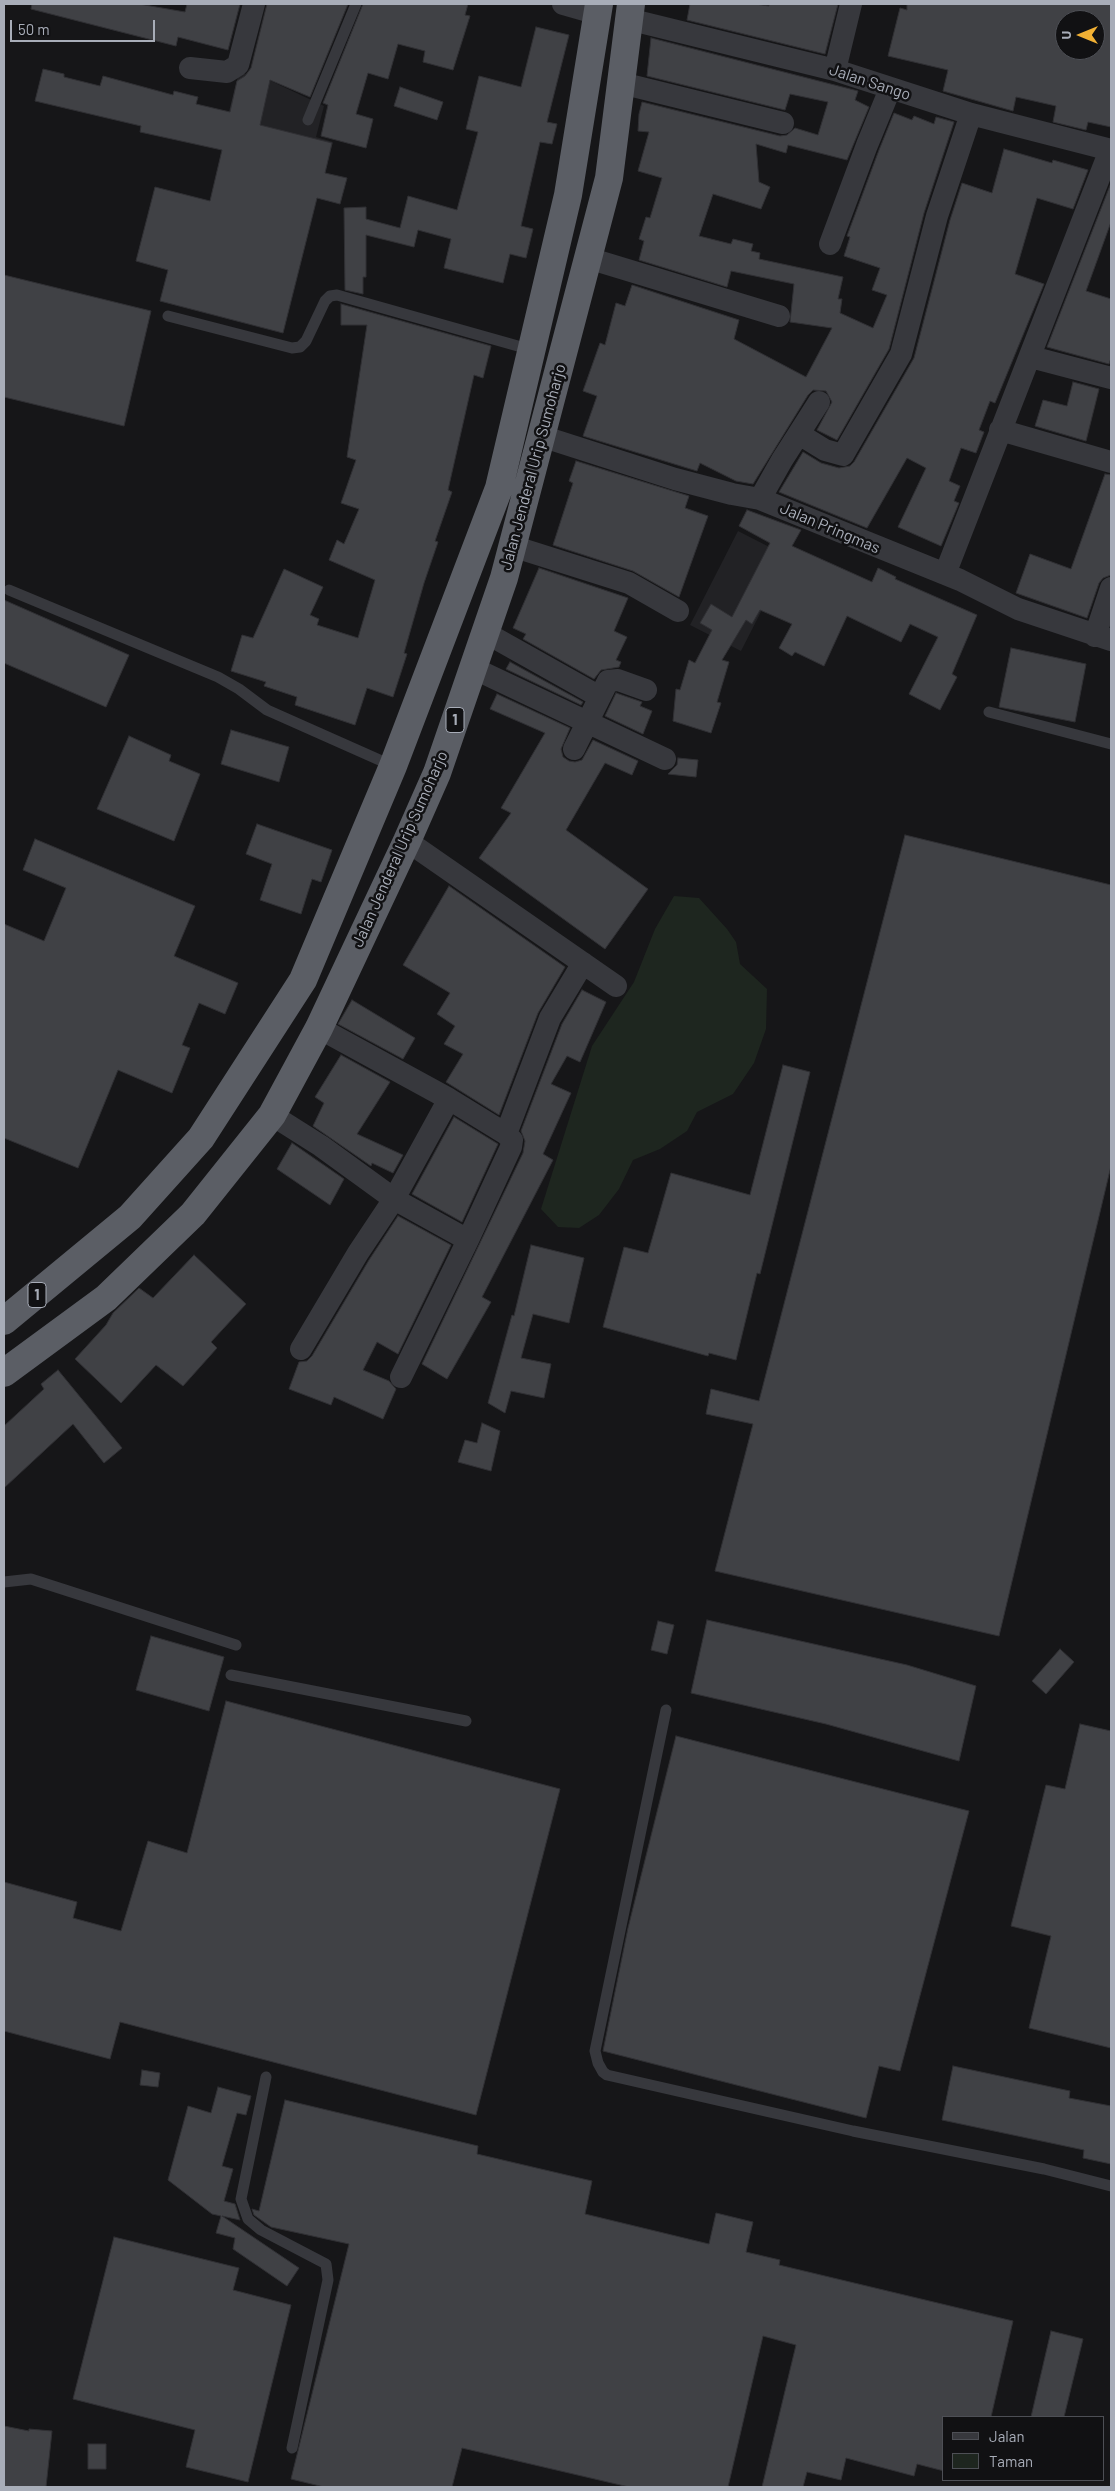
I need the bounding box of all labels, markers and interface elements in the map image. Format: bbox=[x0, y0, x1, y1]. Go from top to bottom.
scale bar bbox=[12, 10, 158, 42]
north arrow bbox=[1055, 10, 1105, 60]
text: 50 m bbox=[18, 20, 50, 38]
text: U bbox=[1057, 31, 1074, 39]
street label: Jalan Sango bbox=[827, 60, 913, 104]
street label: Jalan Jenderal Urip Sumoharjo bbox=[496, 362, 570, 572]
street label: Jalan Pringmas bbox=[777, 498, 883, 558]
road number: 1 bbox=[446, 708, 464, 732]
street label: Jalan Jenderal Urip Sumoharjo bbox=[348, 748, 452, 950]
road number: 1 bbox=[28, 1282, 46, 1308]
legend bbox=[942, 2416, 1105, 2481]
text: Jalan bbox=[989, 2427, 1025, 2445]
text: Taman bbox=[989, 2452, 1033, 2470]

